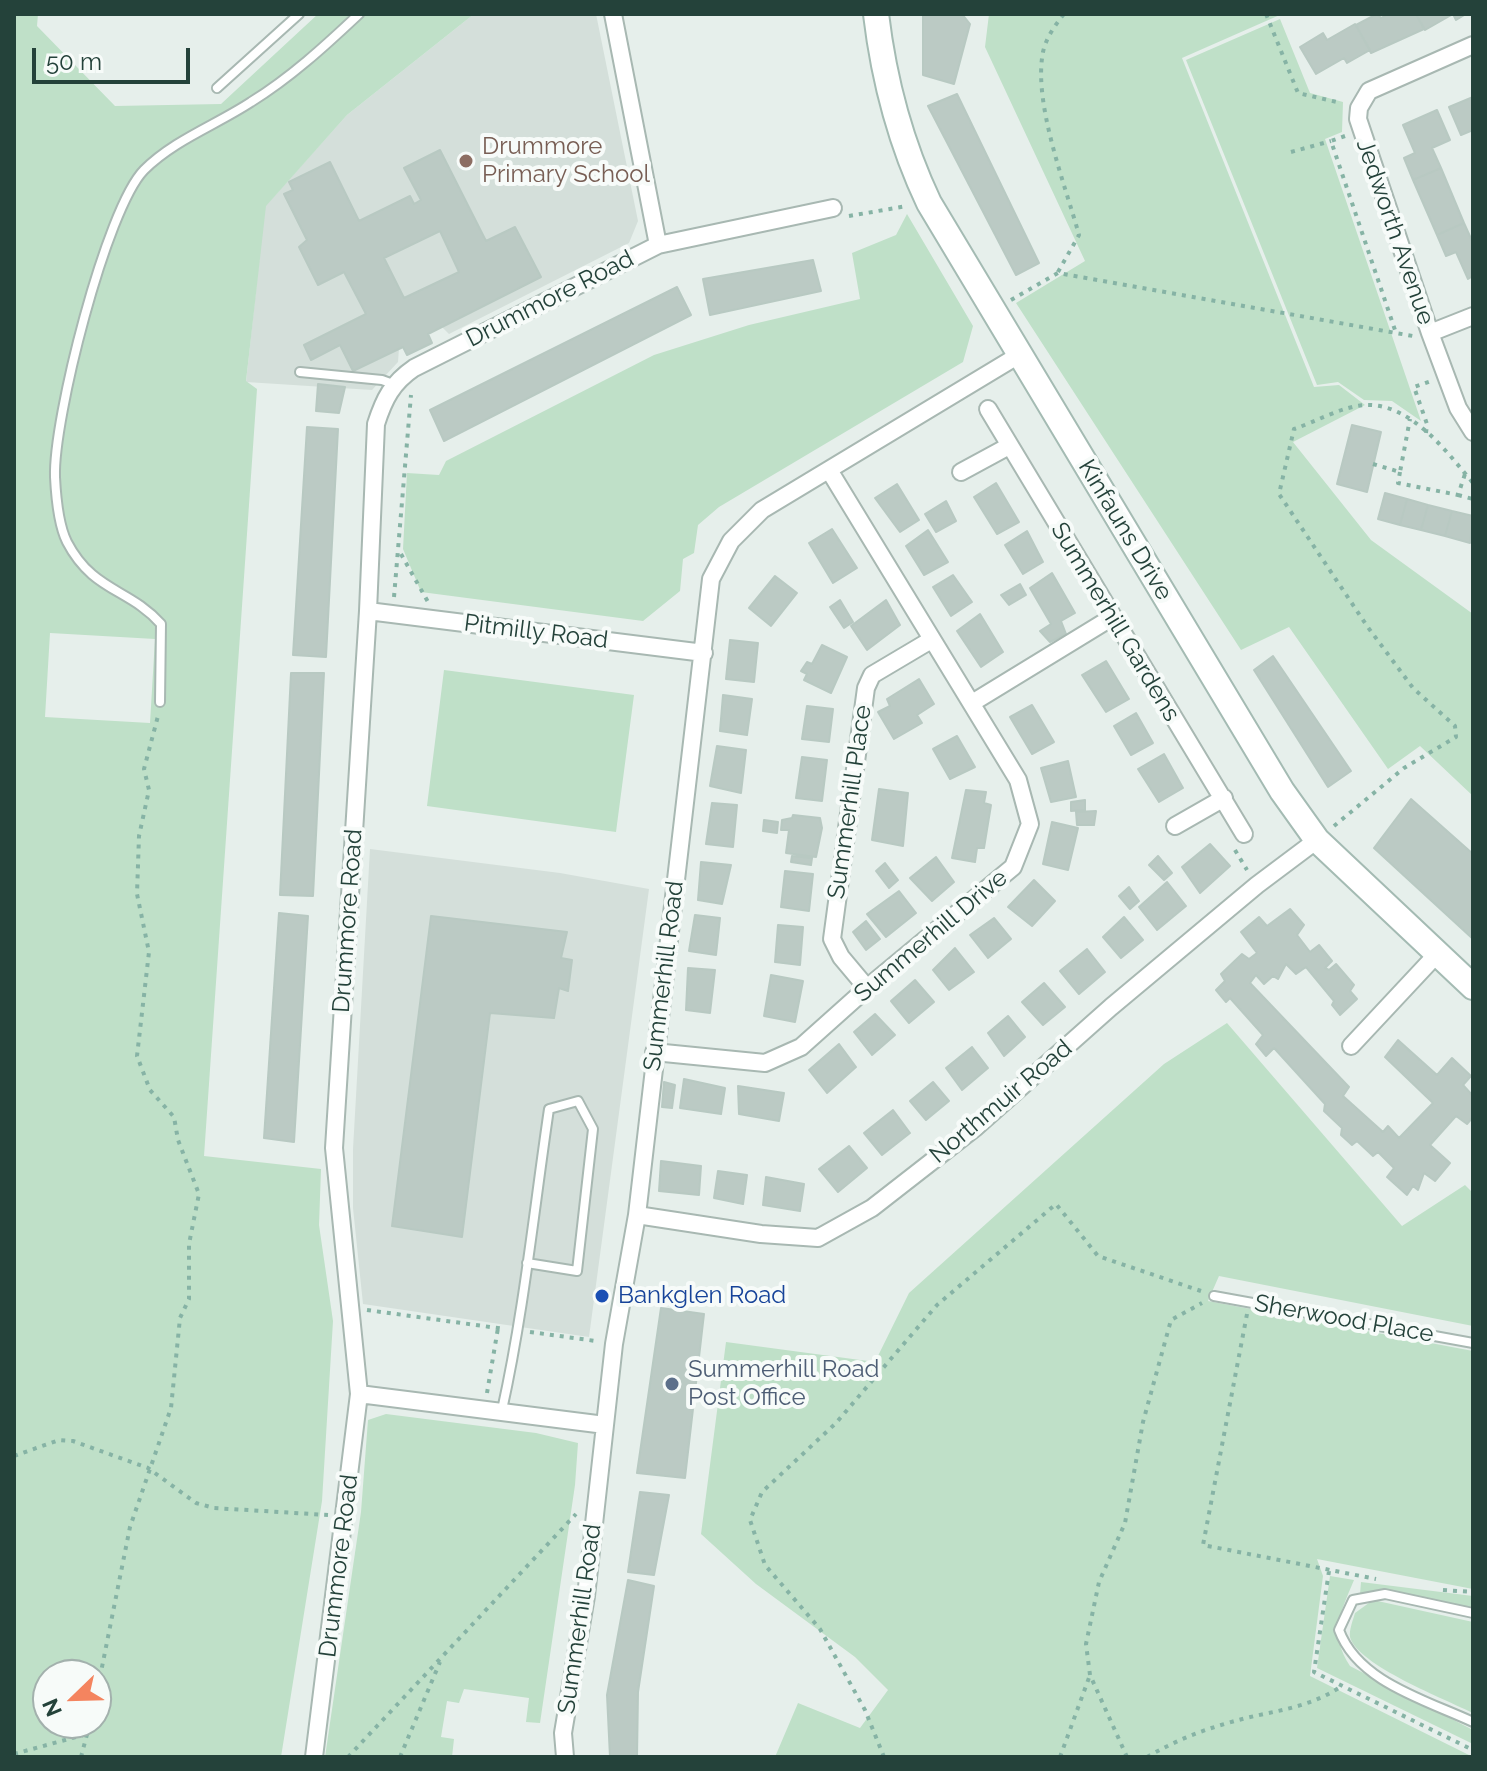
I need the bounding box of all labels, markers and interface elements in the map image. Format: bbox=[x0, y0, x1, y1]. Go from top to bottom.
scale bar bbox=[36, 32, 194, 82]
text: 50 m bbox=[46, 47, 102, 76]
place label: Drummore Primary School bbox=[482, 133, 650, 189]
street label: Jedworth Avenue bbox=[1350, 135, 1440, 329]
marker: Drummore Primary School bbox=[457, 152, 475, 170]
street label: Drummore Road bbox=[461, 244, 639, 354]
street label: Kinfauns Drive bbox=[1072, 455, 1178, 605]
street label: Summerhill Gardens bbox=[1044, 517, 1186, 727]
street label: Pitmilly Road bbox=[462, 609, 610, 655]
street label: Summerhill Place bbox=[822, 703, 878, 901]
street label: Drummore Road bbox=[327, 828, 369, 1014]
street label: Summerhill Drive bbox=[849, 864, 1013, 1008]
street label: Summerhill Road bbox=[638, 879, 690, 1073]
street label: Northmuir Road bbox=[924, 1034, 1078, 1170]
place label: Bankglen Road bbox=[618, 1282, 786, 1310]
marker: Bankglen Road bbox=[593, 1287, 611, 1305]
street label: Sherwood Place bbox=[1252, 1289, 1436, 1349]
place label: Summerhill Road Post Office bbox=[688, 1356, 879, 1412]
marker: Summerhill Road Post Office bbox=[663, 1375, 681, 1393]
street label: Drummore Road bbox=[313, 1473, 365, 1659]
street label: Summerhill Road bbox=[552, 1522, 608, 1716]
north arrow bbox=[32, 1659, 112, 1739]
text: N bbox=[37, 1695, 67, 1720]

